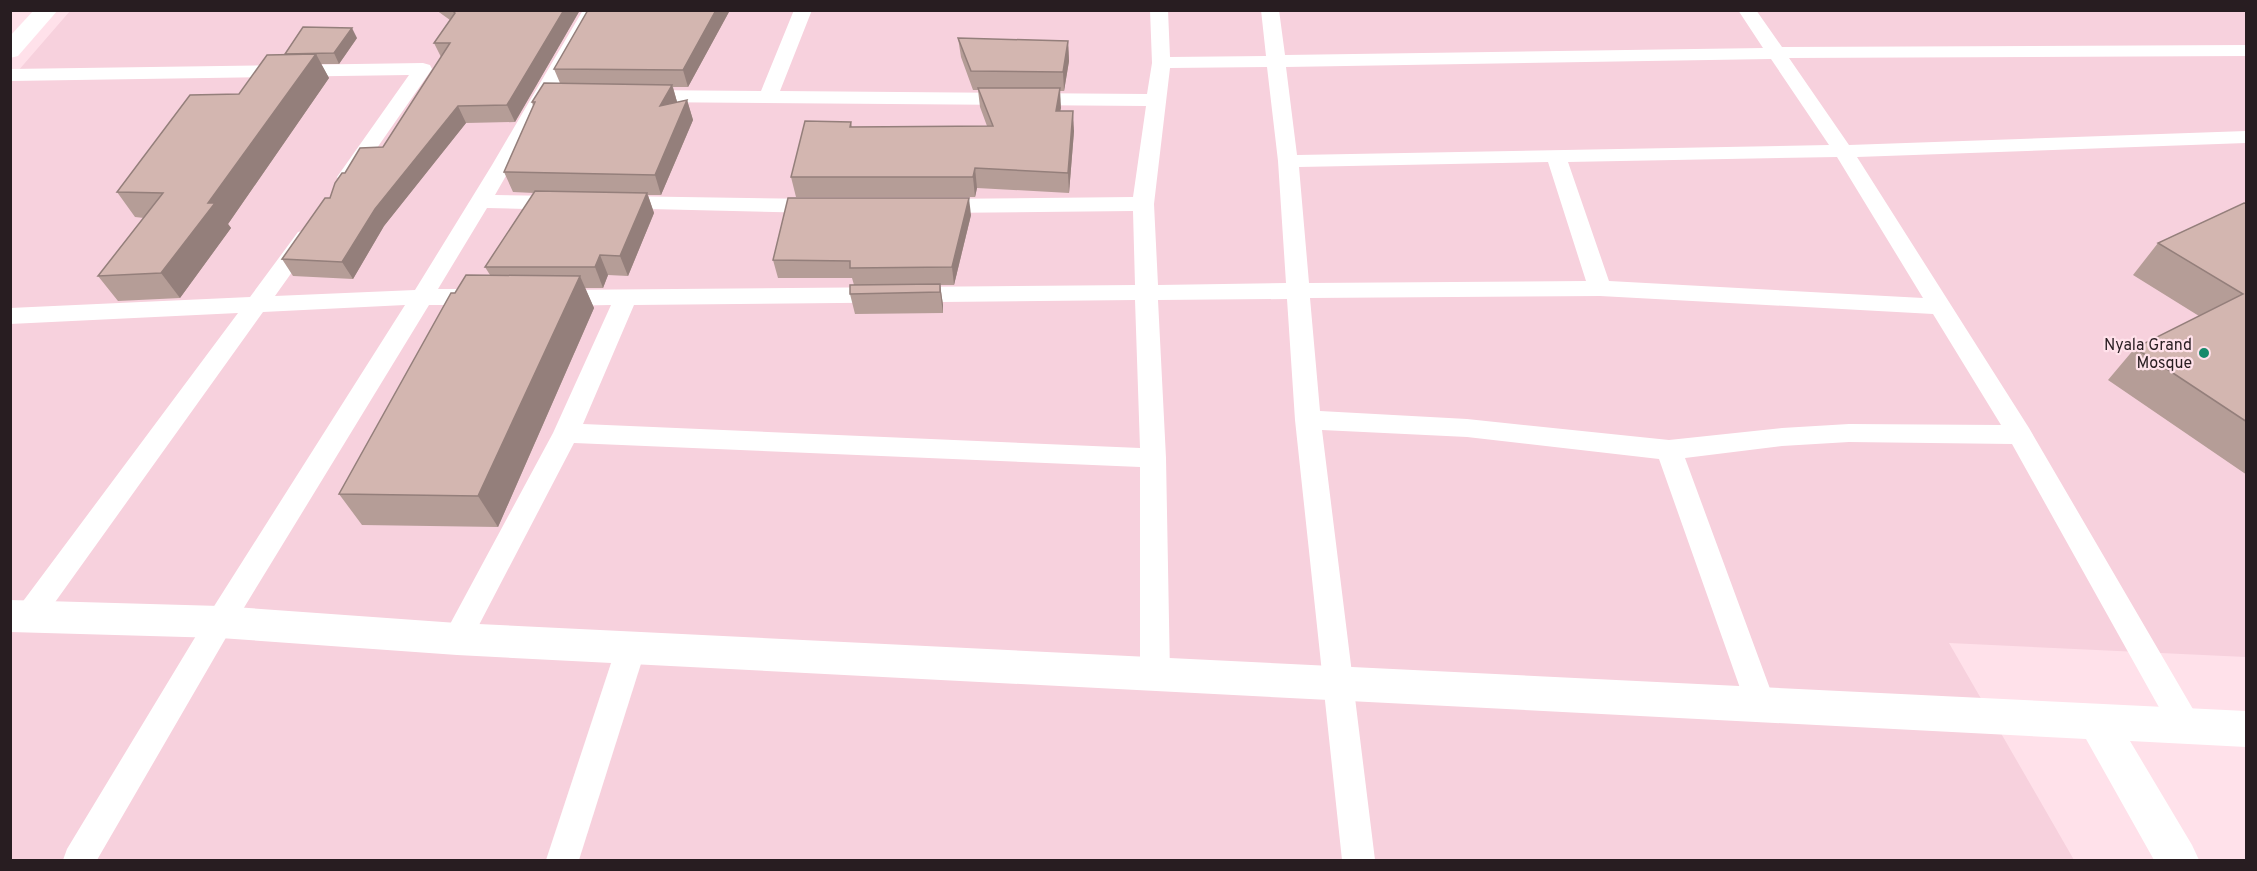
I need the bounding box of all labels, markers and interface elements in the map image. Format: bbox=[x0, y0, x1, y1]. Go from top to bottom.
place label: Nyala Grand Mosque bbox=[2104, 336, 2192, 374]
marker: Nyala Grand Mosque bbox=[2197, 346, 2211, 360]

